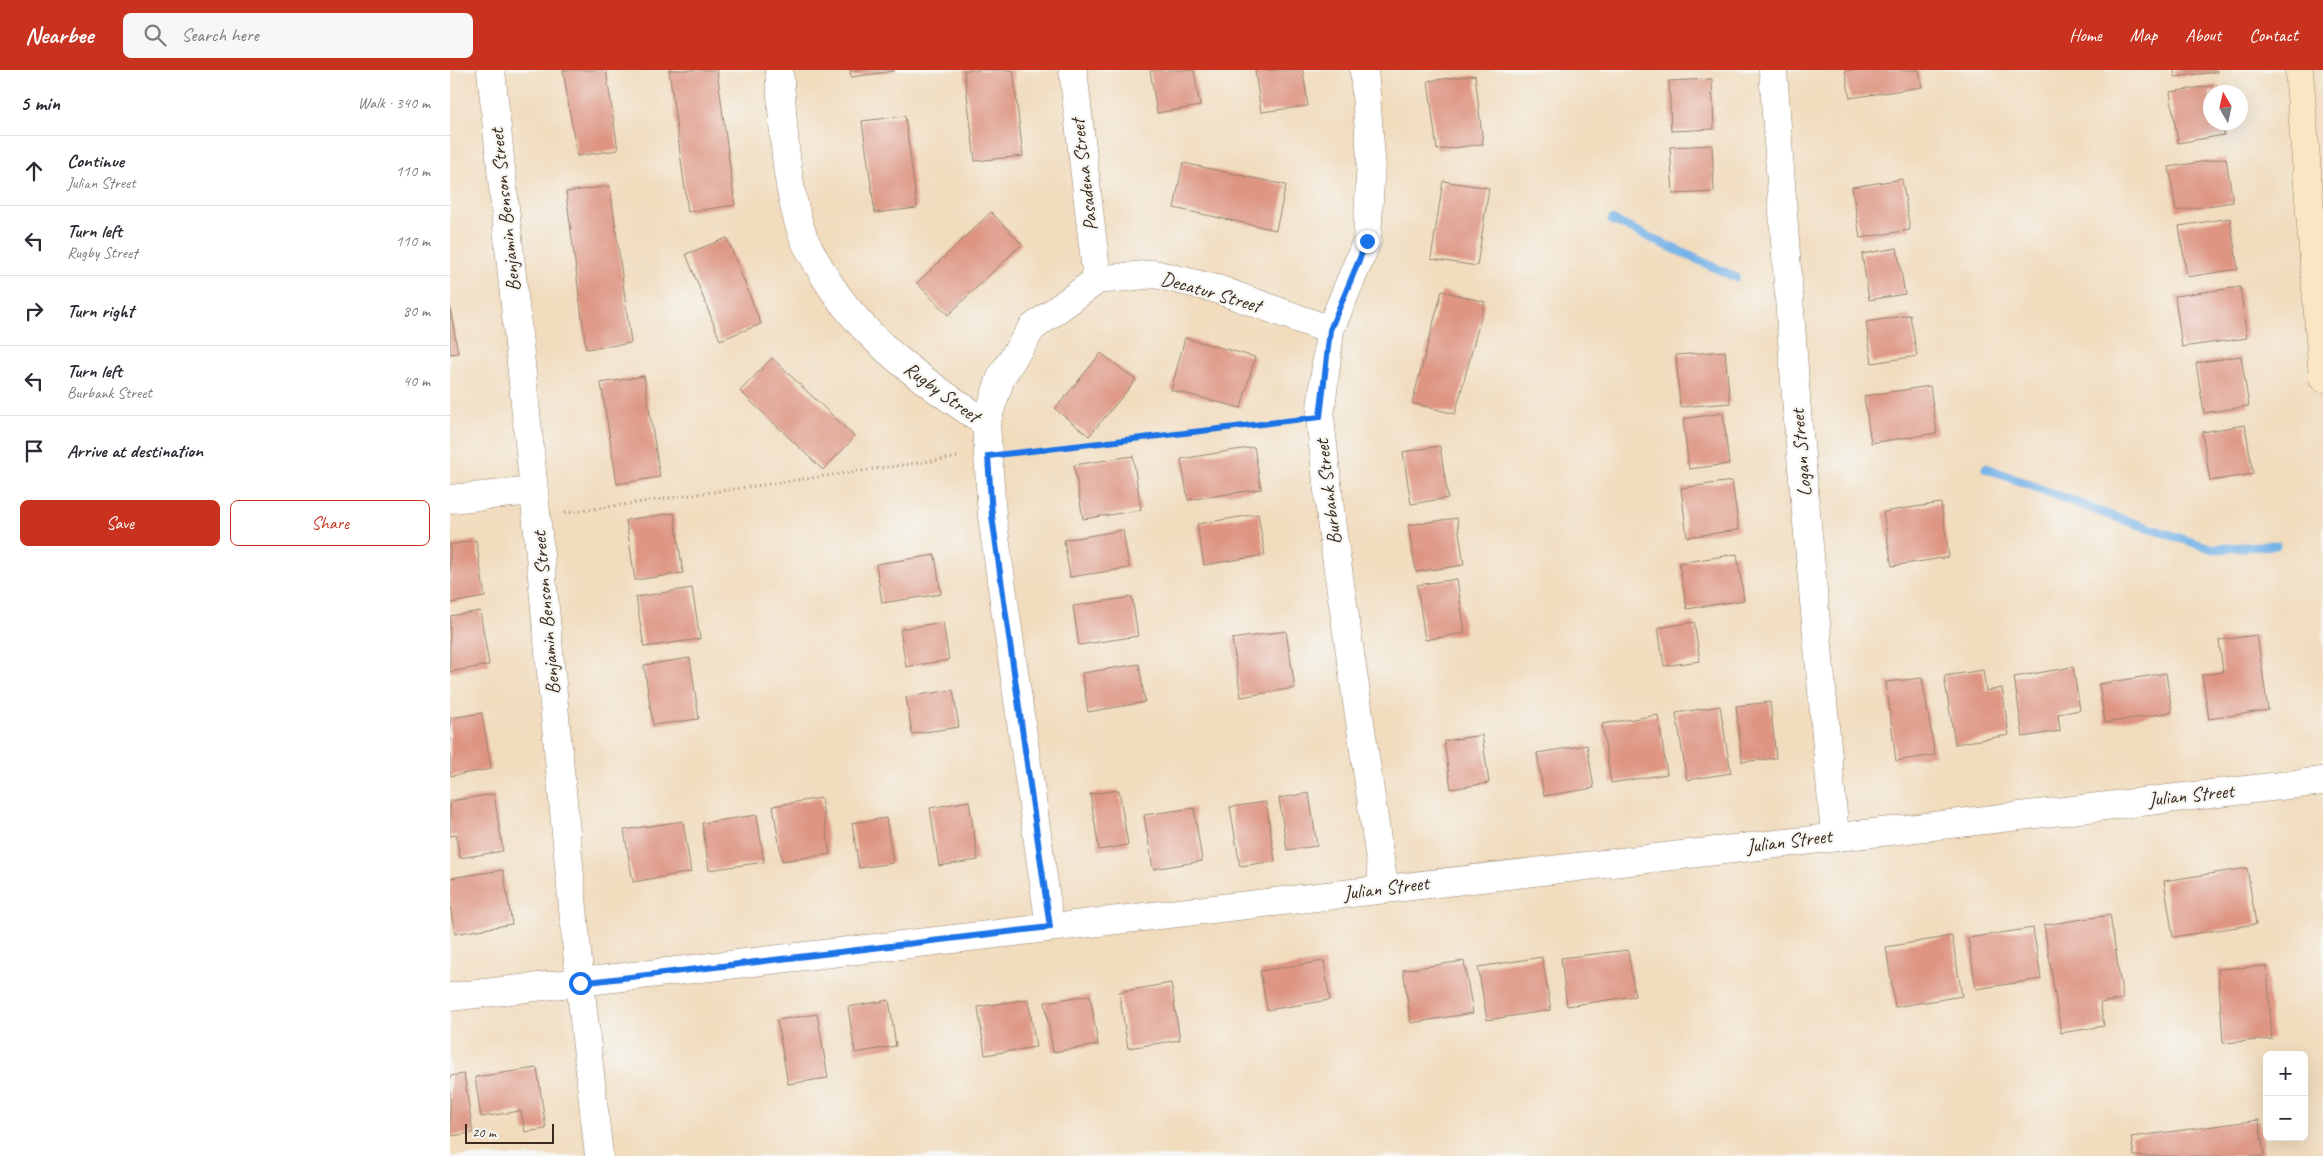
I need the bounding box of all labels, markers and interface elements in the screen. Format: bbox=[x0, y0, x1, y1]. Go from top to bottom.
search box bbox=[123, 13, 473, 58]
text: Nearbee bbox=[25, 20, 93, 50]
icon: search bbox=[141, 21, 169, 49]
text: Search here bbox=[181, 23, 259, 47]
text: Home bbox=[2069, 24, 2102, 46]
text: Map bbox=[2130, 24, 2157, 46]
text: About bbox=[2185, 24, 2221, 46]
text: Contact bbox=[2249, 24, 2298, 46]
north arrow bbox=[2203, 85, 2248, 130]
text: 5 min bbox=[20, 90, 60, 116]
text: Walk · 340 m bbox=[358, 93, 430, 113]
street label: Pasadena Street bbox=[1064, 114, 1103, 232]
street label: Benjamin Benson Street bbox=[484, 125, 526, 293]
text: Continue bbox=[67, 149, 124, 173]
icon: ahead bbox=[20, 157, 48, 185]
text: 110 m bbox=[396, 161, 430, 181]
text: Julian Street bbox=[67, 173, 136, 193]
text: Turn left bbox=[67, 219, 122, 243]
icon: left bbox=[20, 227, 48, 255]
route end bbox=[1356, 230, 1379, 253]
text: 110 m bbox=[396, 231, 430, 251]
text: Rugby Street bbox=[67, 243, 138, 263]
street label: Decatur Street bbox=[1158, 266, 1267, 319]
icon: right bbox=[20, 297, 48, 325]
text: Turn right bbox=[67, 299, 134, 323]
text: 80 m bbox=[403, 301, 430, 321]
street label: Rugby Street bbox=[899, 356, 988, 430]
text: Turn left bbox=[67, 359, 122, 383]
icon: left bbox=[20, 367, 48, 395]
text: 40 m bbox=[403, 371, 430, 391]
text: Burbank Street bbox=[67, 383, 152, 403]
street label: Logan Street bbox=[1785, 406, 1817, 498]
street label: Burbank Street bbox=[1309, 436, 1347, 546]
icon: arrive bbox=[20, 437, 48, 465]
text: Arrive at destination bbox=[67, 439, 203, 463]
button: Save bbox=[20, 500, 220, 546]
button: Share bbox=[230, 500, 430, 546]
street label: Benjamin Benson Street bbox=[526, 528, 566, 696]
street label: Julian Street bbox=[2146, 778, 2237, 812]
street label: Julian Street bbox=[1744, 823, 1835, 859]
street label: Julian Street bbox=[1341, 870, 1432, 906]
route start bbox=[569, 972, 592, 995]
map controls bbox=[2263, 1051, 2308, 1141]
button: + bbox=[2263, 1051, 2308, 1096]
button: − bbox=[2263, 1096, 2308, 1141]
scale bar bbox=[465, 1121, 554, 1144]
text: 20 m bbox=[472, 1124, 496, 1141]

